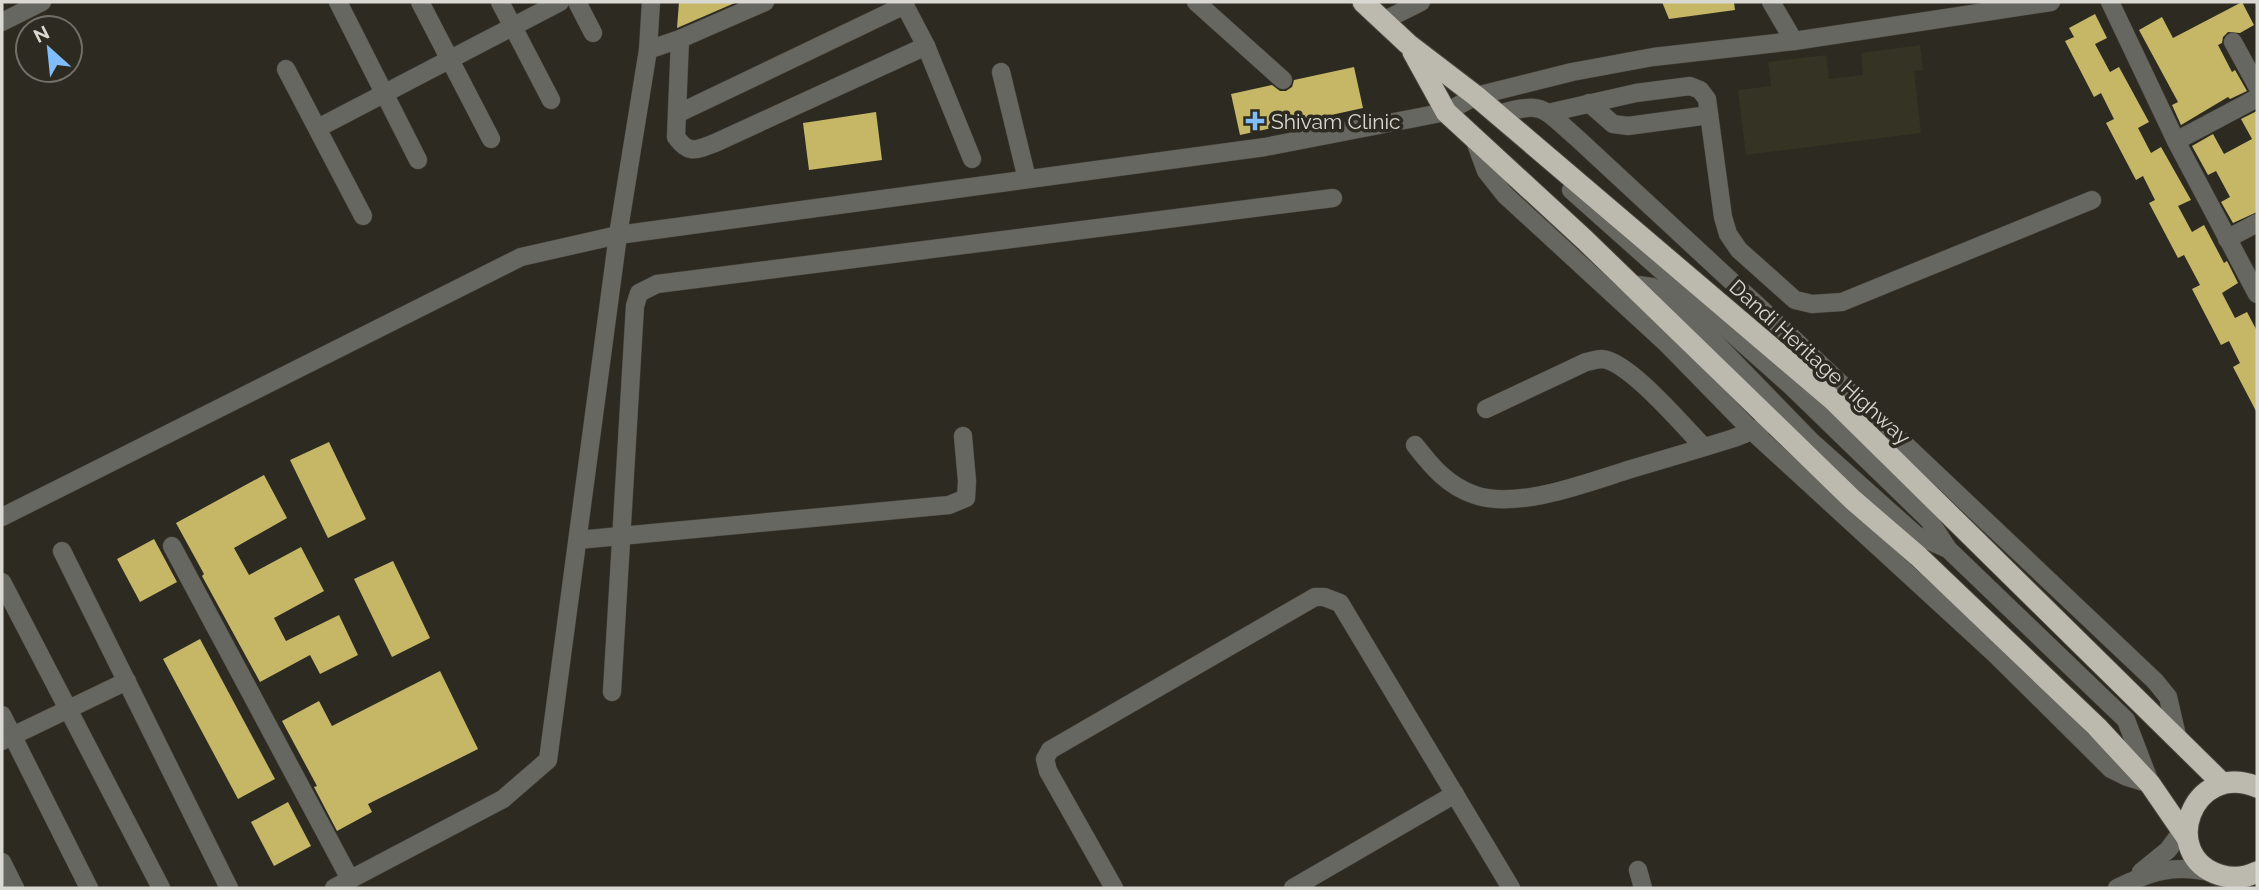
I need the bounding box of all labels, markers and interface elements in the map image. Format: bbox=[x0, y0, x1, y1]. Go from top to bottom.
north arrow bbox=[14, 14, 84, 84]
text: N bbox=[30, 21, 53, 47]
place label: Shivam Clinic bbox=[1271, 109, 1401, 134]
marker: Shivam Clinic bbox=[1245, 111, 1265, 131]
street label: Dandi Heritage Highway bbox=[1724, 274, 1916, 450]

